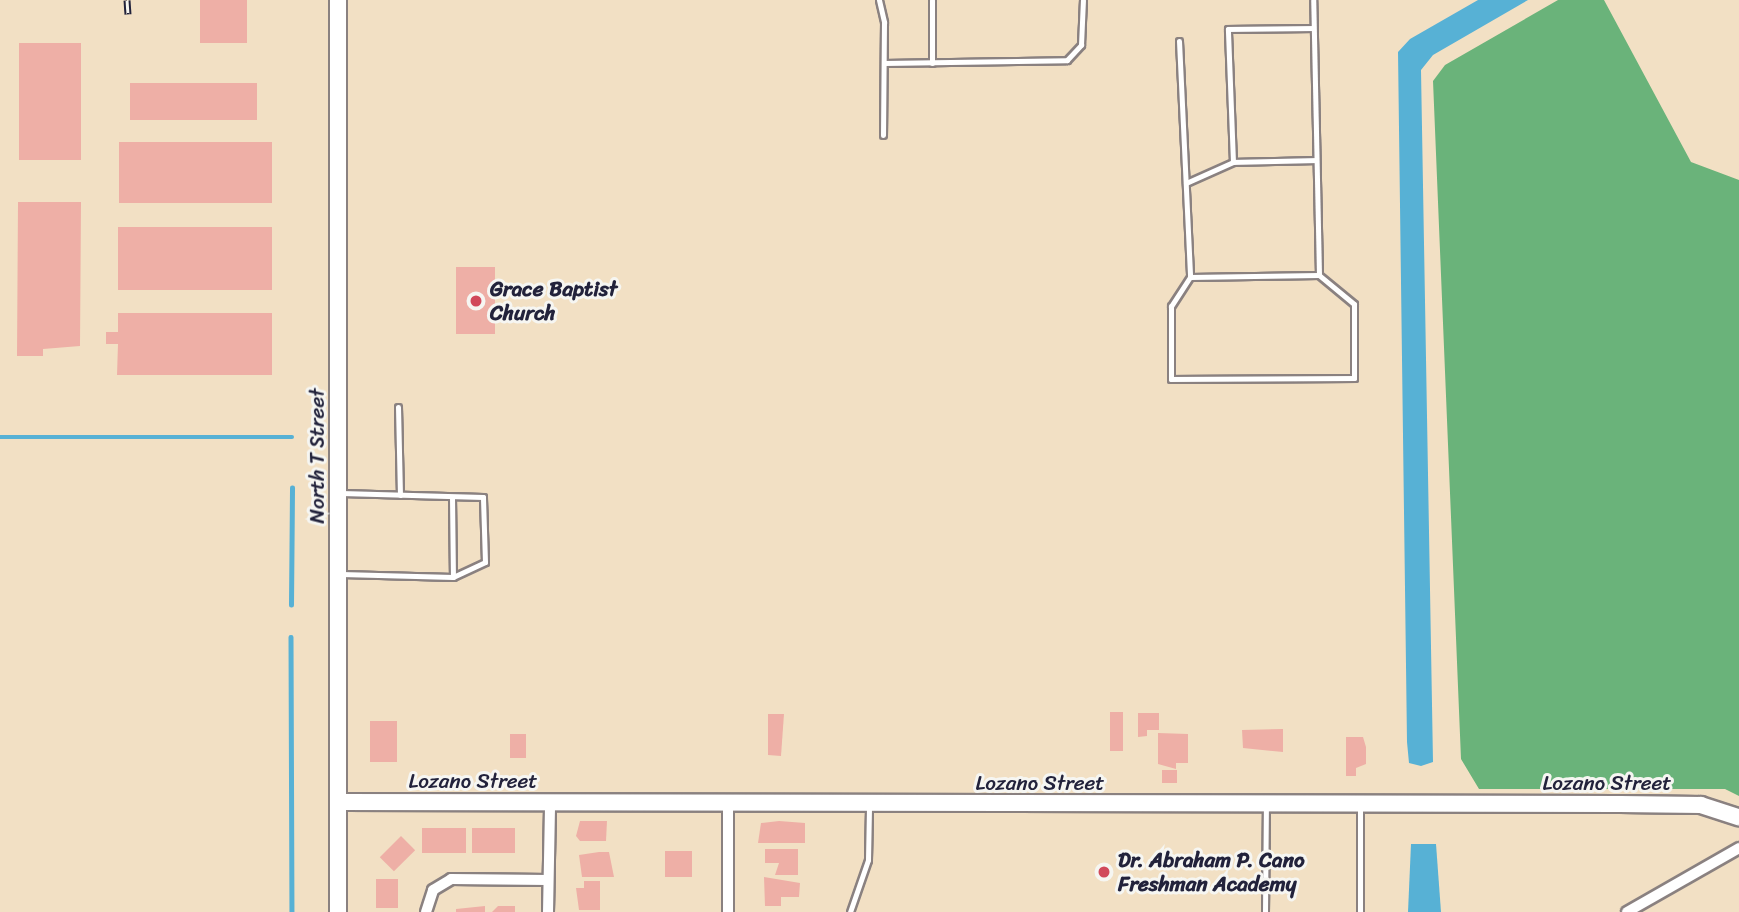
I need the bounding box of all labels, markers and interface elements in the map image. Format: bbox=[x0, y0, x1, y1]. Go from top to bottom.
place label: Grace Baptist Church bbox=[490, 276, 617, 326]
marker: Grace Baptist Church bbox=[468, 293, 484, 309]
street label: North T Street bbox=[304, 387, 330, 525]
street label: Lozano Street bbox=[408, 768, 538, 794]
street label: Lozano Street bbox=[975, 770, 1105, 796]
street label: Lozano Street bbox=[1542, 770, 1672, 796]
place label: Dr. Abraham P. Cano Freshman Academy bbox=[1118, 847, 1305, 897]
marker: Dr. Abraham P. Cano Freshman Academy bbox=[1096, 864, 1112, 880]

